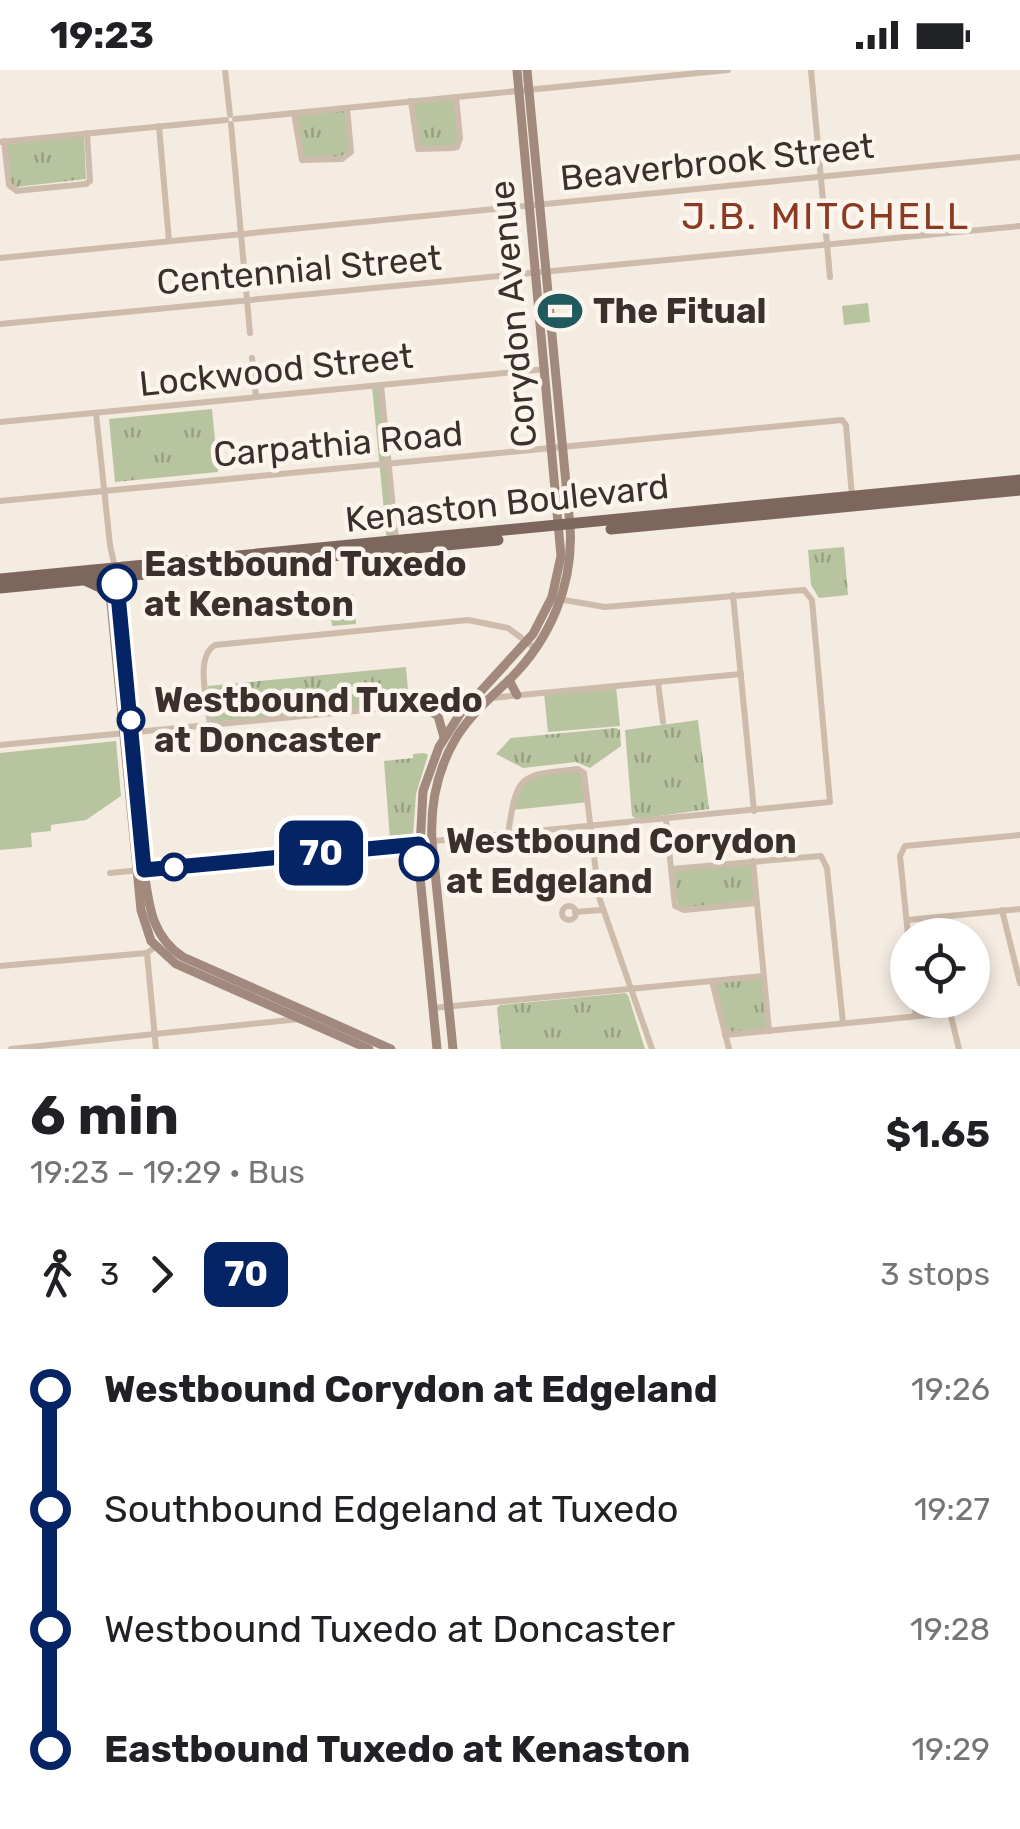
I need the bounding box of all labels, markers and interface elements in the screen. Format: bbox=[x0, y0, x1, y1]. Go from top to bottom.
text: 19:23 bbox=[50, 12, 154, 58]
street label: Beaverbrook Street bbox=[558, 125, 876, 199]
street label: Corydon Avenue bbox=[480, 179, 546, 449]
district label: J.B. MITCHELL bbox=[681, 193, 971, 239]
street label: Centennial Street bbox=[155, 237, 443, 303]
sports icon: The Fitual bbox=[536, 287, 584, 335]
place label: The Fitual bbox=[593, 290, 767, 332]
street label: Lockwood Street bbox=[137, 335, 415, 405]
street label: Carpathia Road bbox=[212, 412, 464, 476]
street label: Kenaston Boulevard bbox=[343, 465, 671, 541]
place label: Eastbound Tuxedo at Kenaston bbox=[144, 543, 467, 625]
marker: Eastbound Tuxedo at Kenaston bbox=[98, 565, 136, 603]
place label: Westbound Tuxedo at Doncaster bbox=[154, 679, 483, 761]
marker: Westbound Tuxedo at Doncaster bbox=[118, 707, 144, 733]
line badge: 70 bbox=[276, 820, 366, 886]
place label: Westbound Corydon at Edgeland bbox=[446, 820, 797, 902]
text: 70 bbox=[299, 832, 343, 874]
marker: Westbound Corydon at Edgeland bbox=[400, 842, 438, 880]
unlabelled marker bbox=[161, 854, 187, 880]
map controls bbox=[890, 918, 990, 1018]
button: locate bbox=[890, 918, 990, 1018]
text: 6 min bbox=[30, 1083, 179, 1148]
text: $1.65 bbox=[886, 1111, 990, 1157]
text: 19:23 – 19:29 · Bus bbox=[30, 1153, 305, 1191]
icon: walk bbox=[30, 1247, 85, 1302]
icon: forward bbox=[134, 1247, 189, 1302]
text: 70 bbox=[224, 1253, 268, 1295]
text: 3 bbox=[100, 1255, 119, 1293]
text: 3 stops bbox=[880, 1255, 990, 1293]
text: Westbound Corydon at Edgeland bbox=[104, 1366, 718, 1412]
text: 19:26 bbox=[911, 1370, 990, 1408]
text: Southbound Edgeland at Tuxedo bbox=[104, 1486, 679, 1532]
text: 19:27 bbox=[914, 1490, 990, 1528]
text: Westbound Tuxedo at Doncaster bbox=[104, 1606, 675, 1652]
text: 19:28 bbox=[910, 1610, 990, 1648]
text: Eastbound Tuxedo at Kenaston bbox=[104, 1726, 690, 1772]
text: 19:29 bbox=[911, 1730, 990, 1768]

